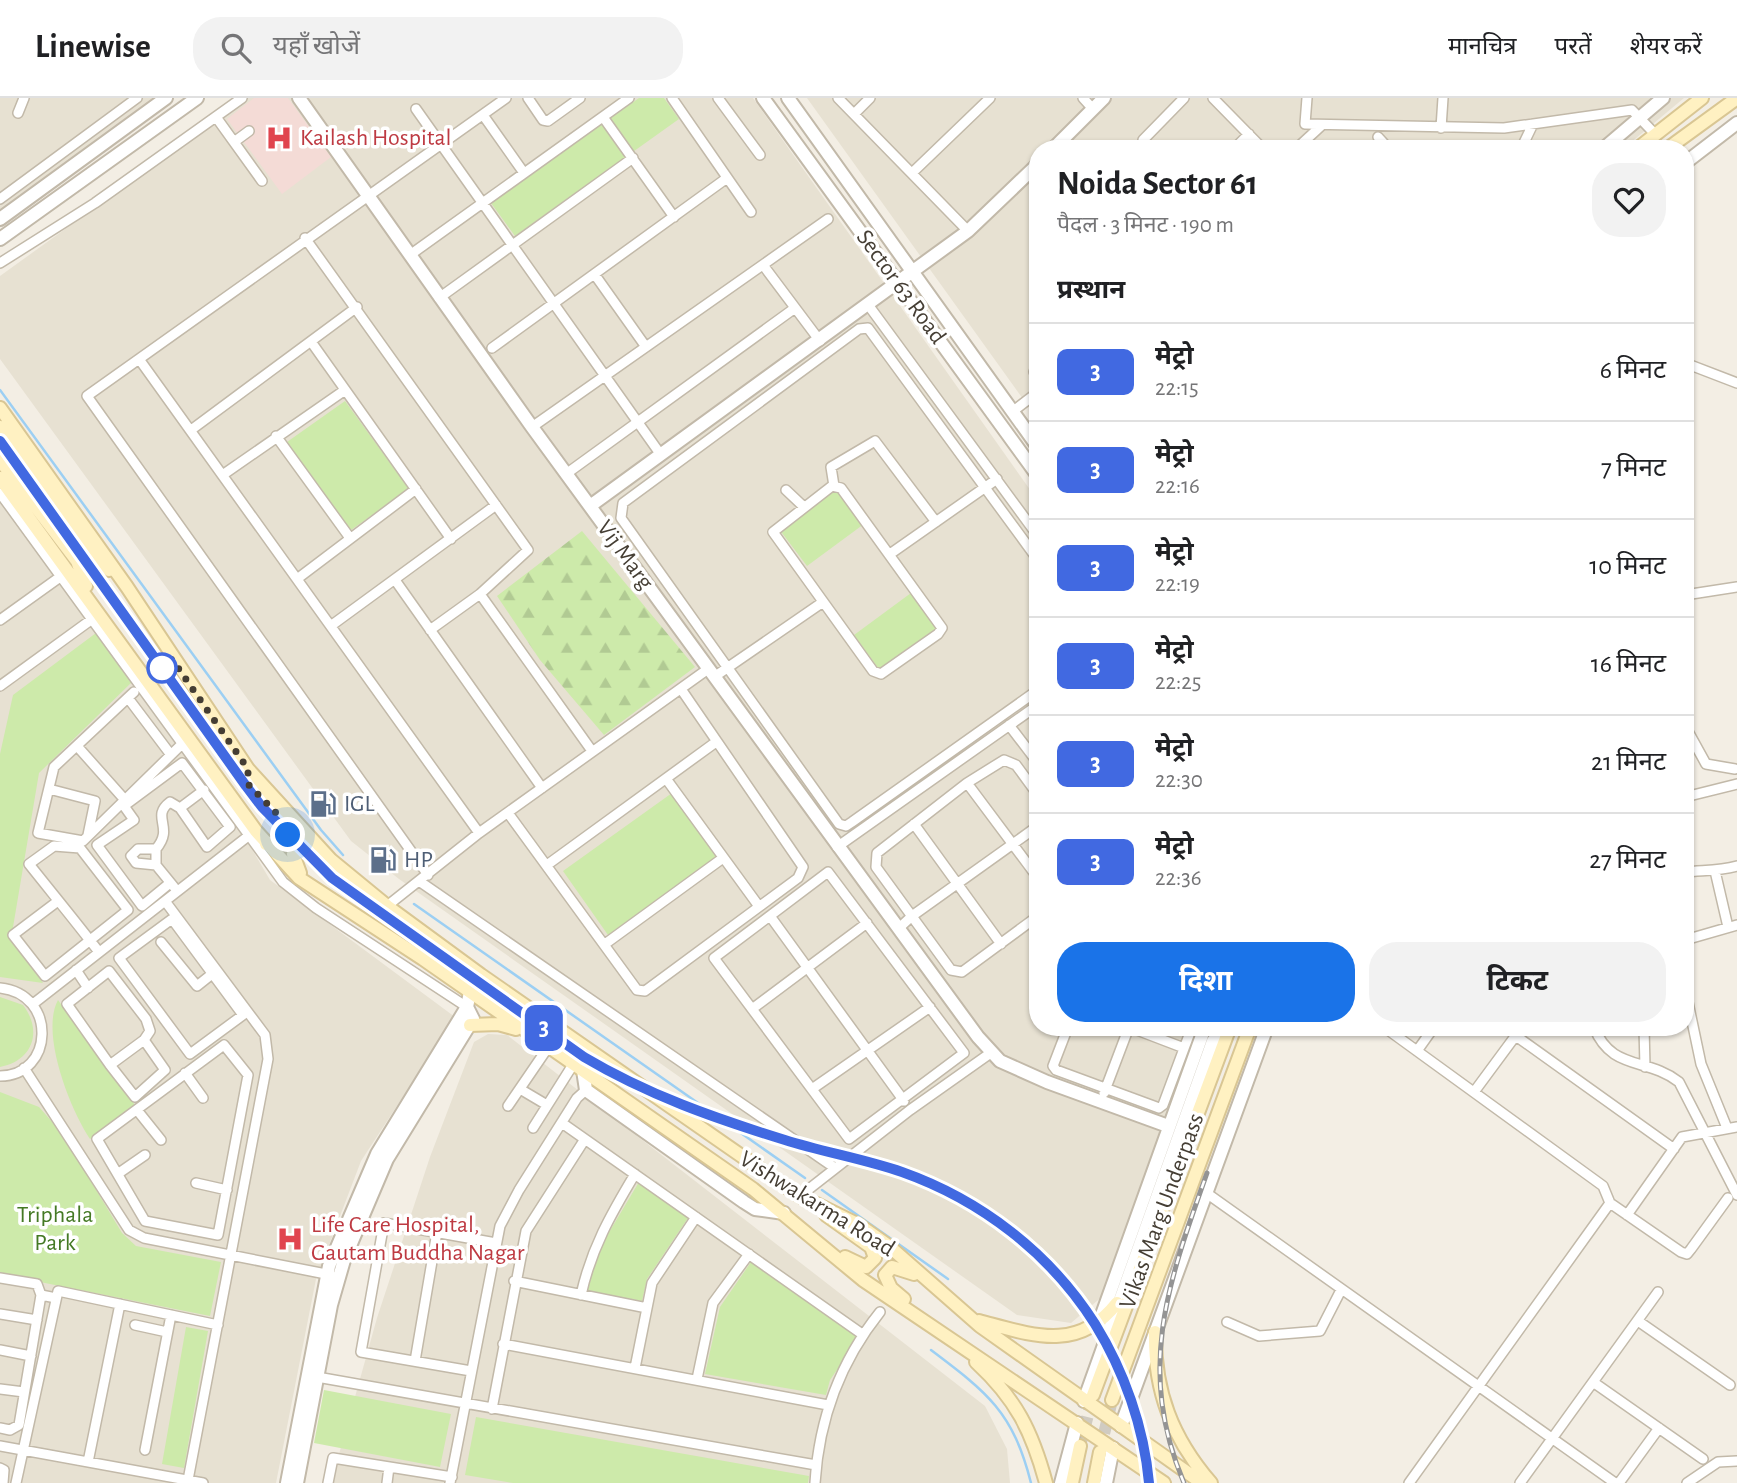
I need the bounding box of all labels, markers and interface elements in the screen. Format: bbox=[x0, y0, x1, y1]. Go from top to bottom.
search box bbox=[193, 17, 683, 80]
icon: search bbox=[217, 29, 255, 67]
text: Linewise bbox=[35, 31, 151, 64]
text: यहाँ खोजें bbox=[273, 33, 360, 59]
text: मानचित्र bbox=[1448, 35, 1517, 59]
text: परतें bbox=[1555, 35, 1592, 59]
text: शेयर करें bbox=[1630, 35, 1702, 59]
hospital icon: Kailash Hospital bbox=[264, 123, 294, 153]
place label: Kailash Hospital bbox=[300, 126, 451, 150]
button: heart bbox=[1592, 163, 1666, 237]
text: Noida Sector 61 bbox=[1057, 168, 1258, 201]
text: पैदल · 3 मिनट · 190 m bbox=[1057, 214, 1234, 237]
street label: Sector 63 Road bbox=[852, 226, 950, 348]
text: प्रस्थान bbox=[1057, 277, 1125, 303]
text: मेट्रो bbox=[1155, 343, 1194, 369]
text: 6 मिनट bbox=[1600, 357, 1666, 383]
text: 3 bbox=[1090, 360, 1101, 384]
text: 22:15 bbox=[1155, 377, 1199, 400]
text: मेट्रो bbox=[1155, 441, 1194, 467]
text: 7 मिनट bbox=[1601, 455, 1666, 481]
text: 3 bbox=[1090, 458, 1101, 482]
text: 22:16 bbox=[1155, 475, 1200, 498]
street label: Vij Marg bbox=[592, 516, 658, 594]
text: मेट्रो bbox=[1155, 539, 1194, 565]
text: 10 मिनट bbox=[1589, 553, 1666, 579]
text: 3 bbox=[1090, 556, 1101, 580]
text: 22:19 bbox=[1155, 573, 1200, 596]
text: मेट्रो bbox=[1155, 637, 1194, 663]
text: 16 मिनट bbox=[1591, 651, 1666, 677]
unlabelled marker bbox=[147, 653, 177, 683]
text: 3 bbox=[1090, 654, 1101, 678]
text: 22:25 bbox=[1155, 671, 1201, 694]
text: मेट्रो bbox=[1155, 735, 1194, 761]
text: 21 मिनट bbox=[1591, 749, 1666, 775]
text: 3 bbox=[1090, 752, 1101, 776]
text: 22:30 bbox=[1155, 769, 1203, 792]
fuel station icon: IGL bbox=[308, 789, 338, 819]
place label: IGL bbox=[344, 792, 374, 816]
your location bbox=[270, 817, 305, 852]
text: मेट्रो bbox=[1155, 833, 1194, 859]
fuel station icon: HP bbox=[368, 845, 398, 875]
text: 27 मिनट bbox=[1589, 847, 1666, 873]
place label: HP bbox=[404, 848, 433, 872]
text: 3 bbox=[1090, 850, 1101, 874]
text: 22:36 bbox=[1155, 867, 1201, 890]
button: दिशा bbox=[1057, 942, 1355, 1022]
button: टिकट bbox=[1369, 942, 1666, 1022]
line badge: 3 bbox=[521, 1005, 567, 1051]
text: 3 bbox=[539, 1016, 549, 1040]
street label: Vikas Marg Underpass bbox=[1116, 1110, 1208, 1312]
street label: Vishwakarma Road bbox=[735, 1147, 899, 1261]
park label: Triphala Park bbox=[17, 1203, 93, 1255]
place label: Life Care Hospital, Gautam Buddha Nagar bbox=[311, 1213, 525, 1265]
hospital icon: Life Care Hospital, Gautam Buddha Nagar bbox=[275, 1224, 305, 1254]

